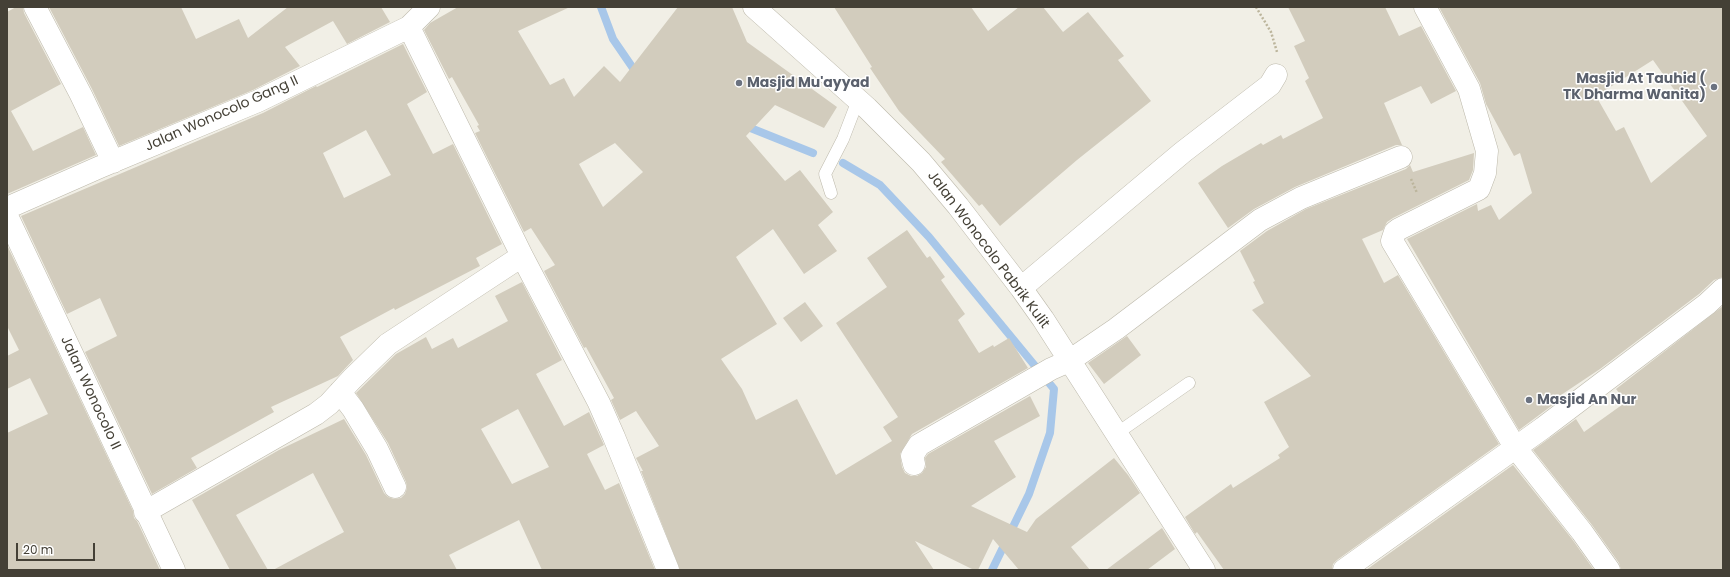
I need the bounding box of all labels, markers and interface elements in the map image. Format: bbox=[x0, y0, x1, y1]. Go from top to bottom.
place label: Masjid At Tauhid ( TK Dharma Wanita) bbox=[1563, 71, 1706, 104]
street label: Jalan Wonocolo Gang II bbox=[143, 73, 301, 155]
place label: Masjid Mu'ayyad bbox=[747, 75, 869, 91]
marker: Masjid Mu'ayyad bbox=[734, 78, 744, 88]
marker: Masjid At Tauhid ( TK Dharma Wanita) bbox=[1709, 82, 1719, 92]
street label: Jalan Wonocolo Pabrik Kulit bbox=[923, 168, 1053, 332]
street label: Jalan Wonocolo II bbox=[56, 333, 124, 453]
place label: Masjid An Nur bbox=[1537, 392, 1637, 408]
marker: Masjid An Nur bbox=[1524, 395, 1534, 405]
scale bar bbox=[18, 535, 97, 561]
text: 20 m bbox=[23, 541, 53, 558]

